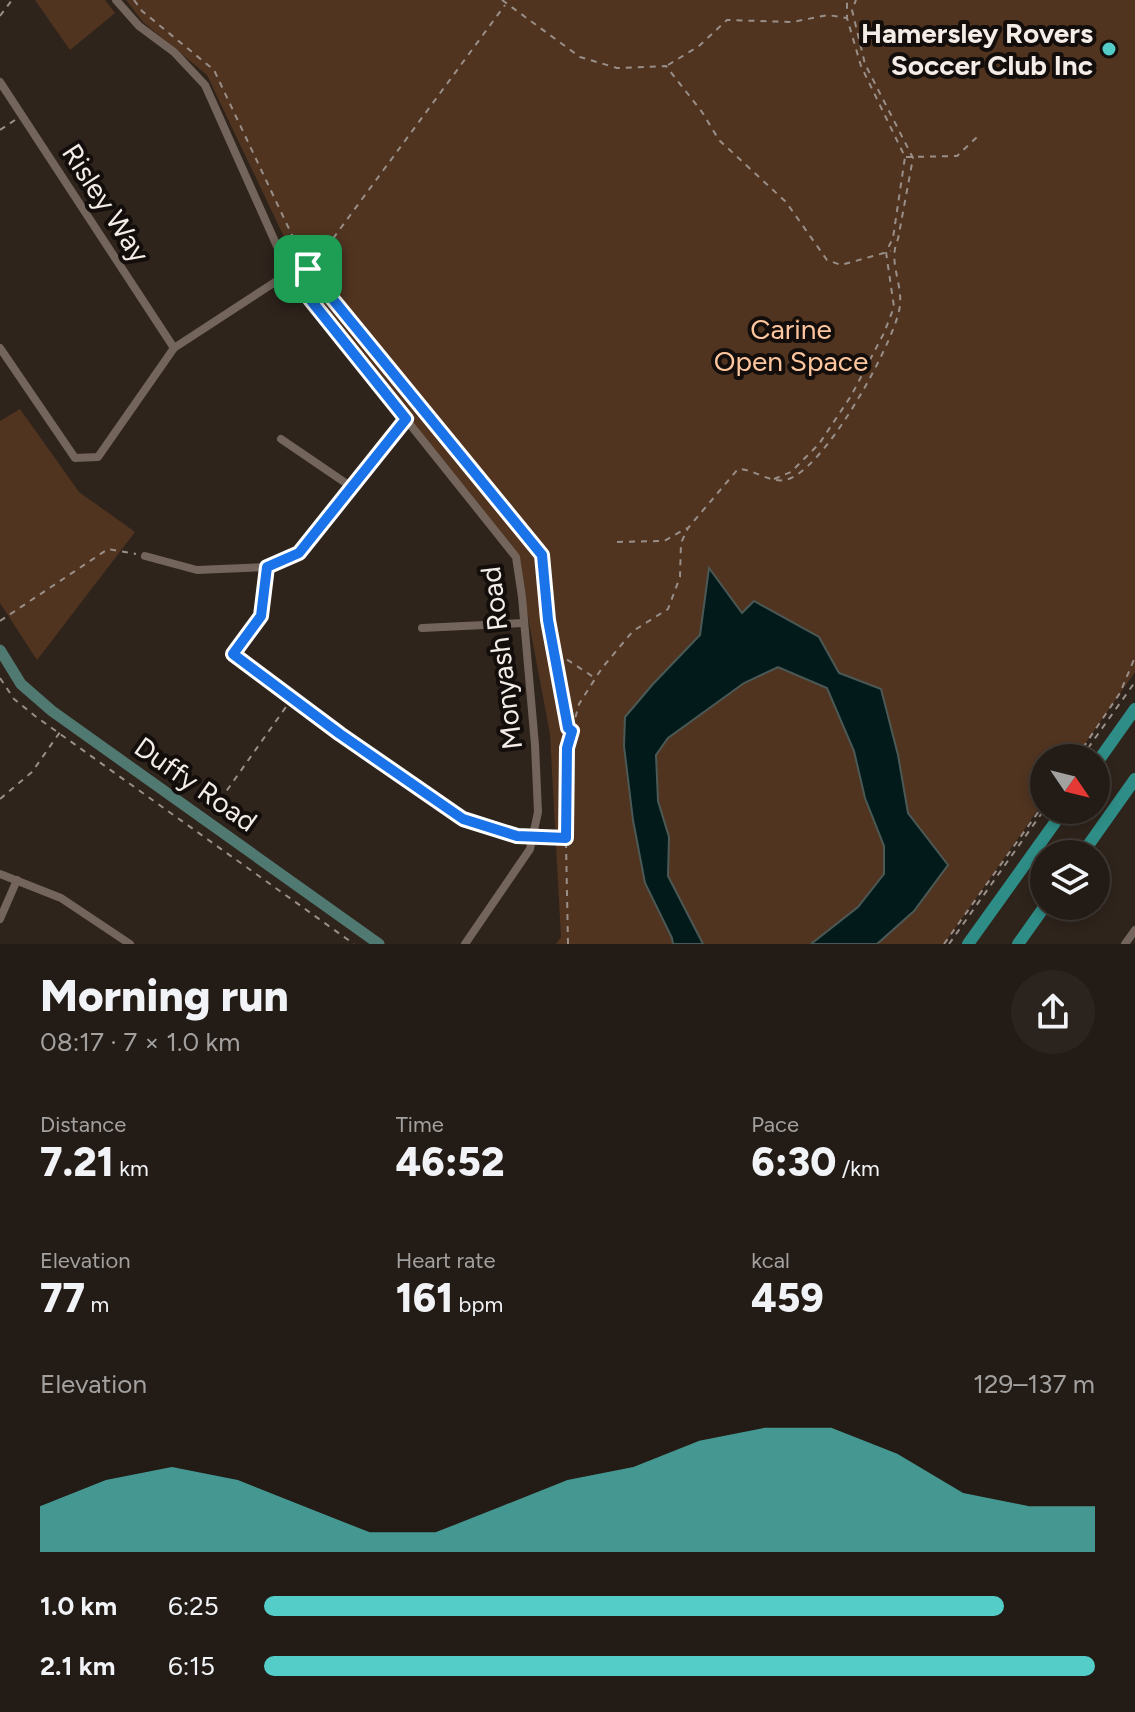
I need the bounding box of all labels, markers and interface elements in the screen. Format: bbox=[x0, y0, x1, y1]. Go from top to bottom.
place label: Hamersley Rovers Soccer Club Inc bbox=[861, 16, 1093, 82]
marker: Hamersley Rovers Soccer Club Inc bbox=[1100, 40, 1118, 58]
street label: Risley Way bbox=[55, 137, 157, 269]
pin bbox=[274, 235, 342, 303]
icon: arrive bbox=[286, 247, 330, 291]
park label: Carine Open Space bbox=[714, 312, 868, 378]
street label: Monyash Road bbox=[473, 565, 529, 751]
street label: Duffy Road bbox=[128, 729, 264, 839]
north arrow bbox=[1030, 744, 1110, 824]
map controls bbox=[1030, 744, 1110, 920]
button: layers bbox=[1030, 840, 1110, 920]
text: Morning run bbox=[40, 969, 289, 1022]
button: share bbox=[1011, 970, 1095, 1054]
text: 08:17 · 7 × 1.0 km bbox=[40, 1026, 240, 1058]
text: Distance bbox=[40, 1111, 126, 1138]
text: Time bbox=[396, 1111, 444, 1138]
text: Pace bbox=[751, 1111, 799, 1138]
text: 7.21 bbox=[40, 1138, 114, 1186]
text: 46:52 bbox=[396, 1138, 505, 1186]
text: 6:30 bbox=[751, 1138, 836, 1186]
text: km bbox=[114, 1155, 149, 1182]
text: /km bbox=[836, 1155, 880, 1182]
text: Elevation bbox=[40, 1247, 130, 1274]
text: Heart rate bbox=[396, 1247, 496, 1274]
text: kcal bbox=[751, 1247, 790, 1274]
text: 77 bbox=[40, 1274, 85, 1322]
text: 161 bbox=[396, 1274, 453, 1322]
text: 459 bbox=[751, 1274, 824, 1322]
text: m bbox=[85, 1291, 109, 1318]
text: bpm bbox=[453, 1291, 503, 1318]
text: Elevation bbox=[40, 1368, 147, 1400]
text: 129–137 m bbox=[973, 1368, 1095, 1400]
text: 1.0 km bbox=[40, 1590, 117, 1622]
text: 6:25 bbox=[168, 1590, 219, 1622]
text: 2.1 km bbox=[40, 1650, 115, 1682]
text: 6:15 bbox=[168, 1650, 215, 1682]

